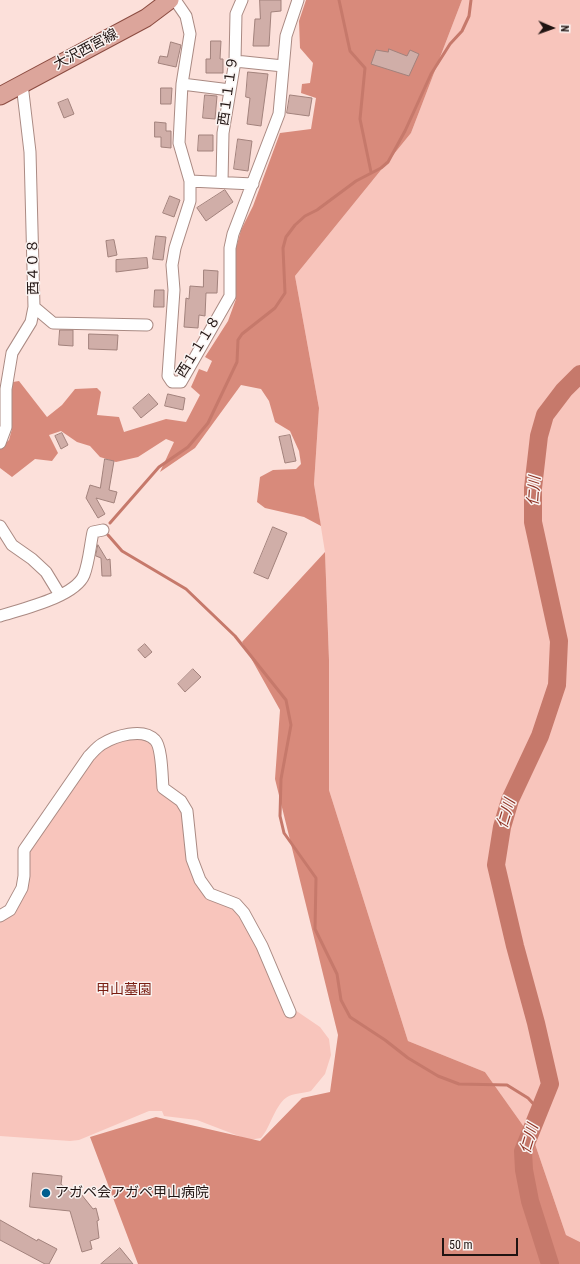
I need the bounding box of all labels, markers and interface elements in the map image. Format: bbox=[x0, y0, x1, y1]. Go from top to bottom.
north arrow bbox=[532, 8, 572, 48]
text: N bbox=[558, 25, 571, 32]
street label: 大沢西宮線 bbox=[51, 26, 121, 74]
street label: 西１１１９ bbox=[216, 55, 242, 127]
street label: 西４０８ bbox=[25, 239, 43, 295]
street label: 西１１１８ bbox=[173, 313, 225, 381]
water label: 仁川 bbox=[525, 475, 545, 507]
water label: 仁川 bbox=[494, 797, 520, 831]
park label: 甲山墓園 bbox=[96, 982, 152, 998]
water label: 仁川 bbox=[517, 1122, 543, 1156]
place label: アガペ会アガペ甲山病院 bbox=[55, 1185, 209, 1201]
marker: アガペ会アガペ甲山病院 bbox=[40, 1187, 52, 1199]
scale bar bbox=[444, 1230, 520, 1256]
text: 50 m bbox=[449, 1238, 473, 1252]

